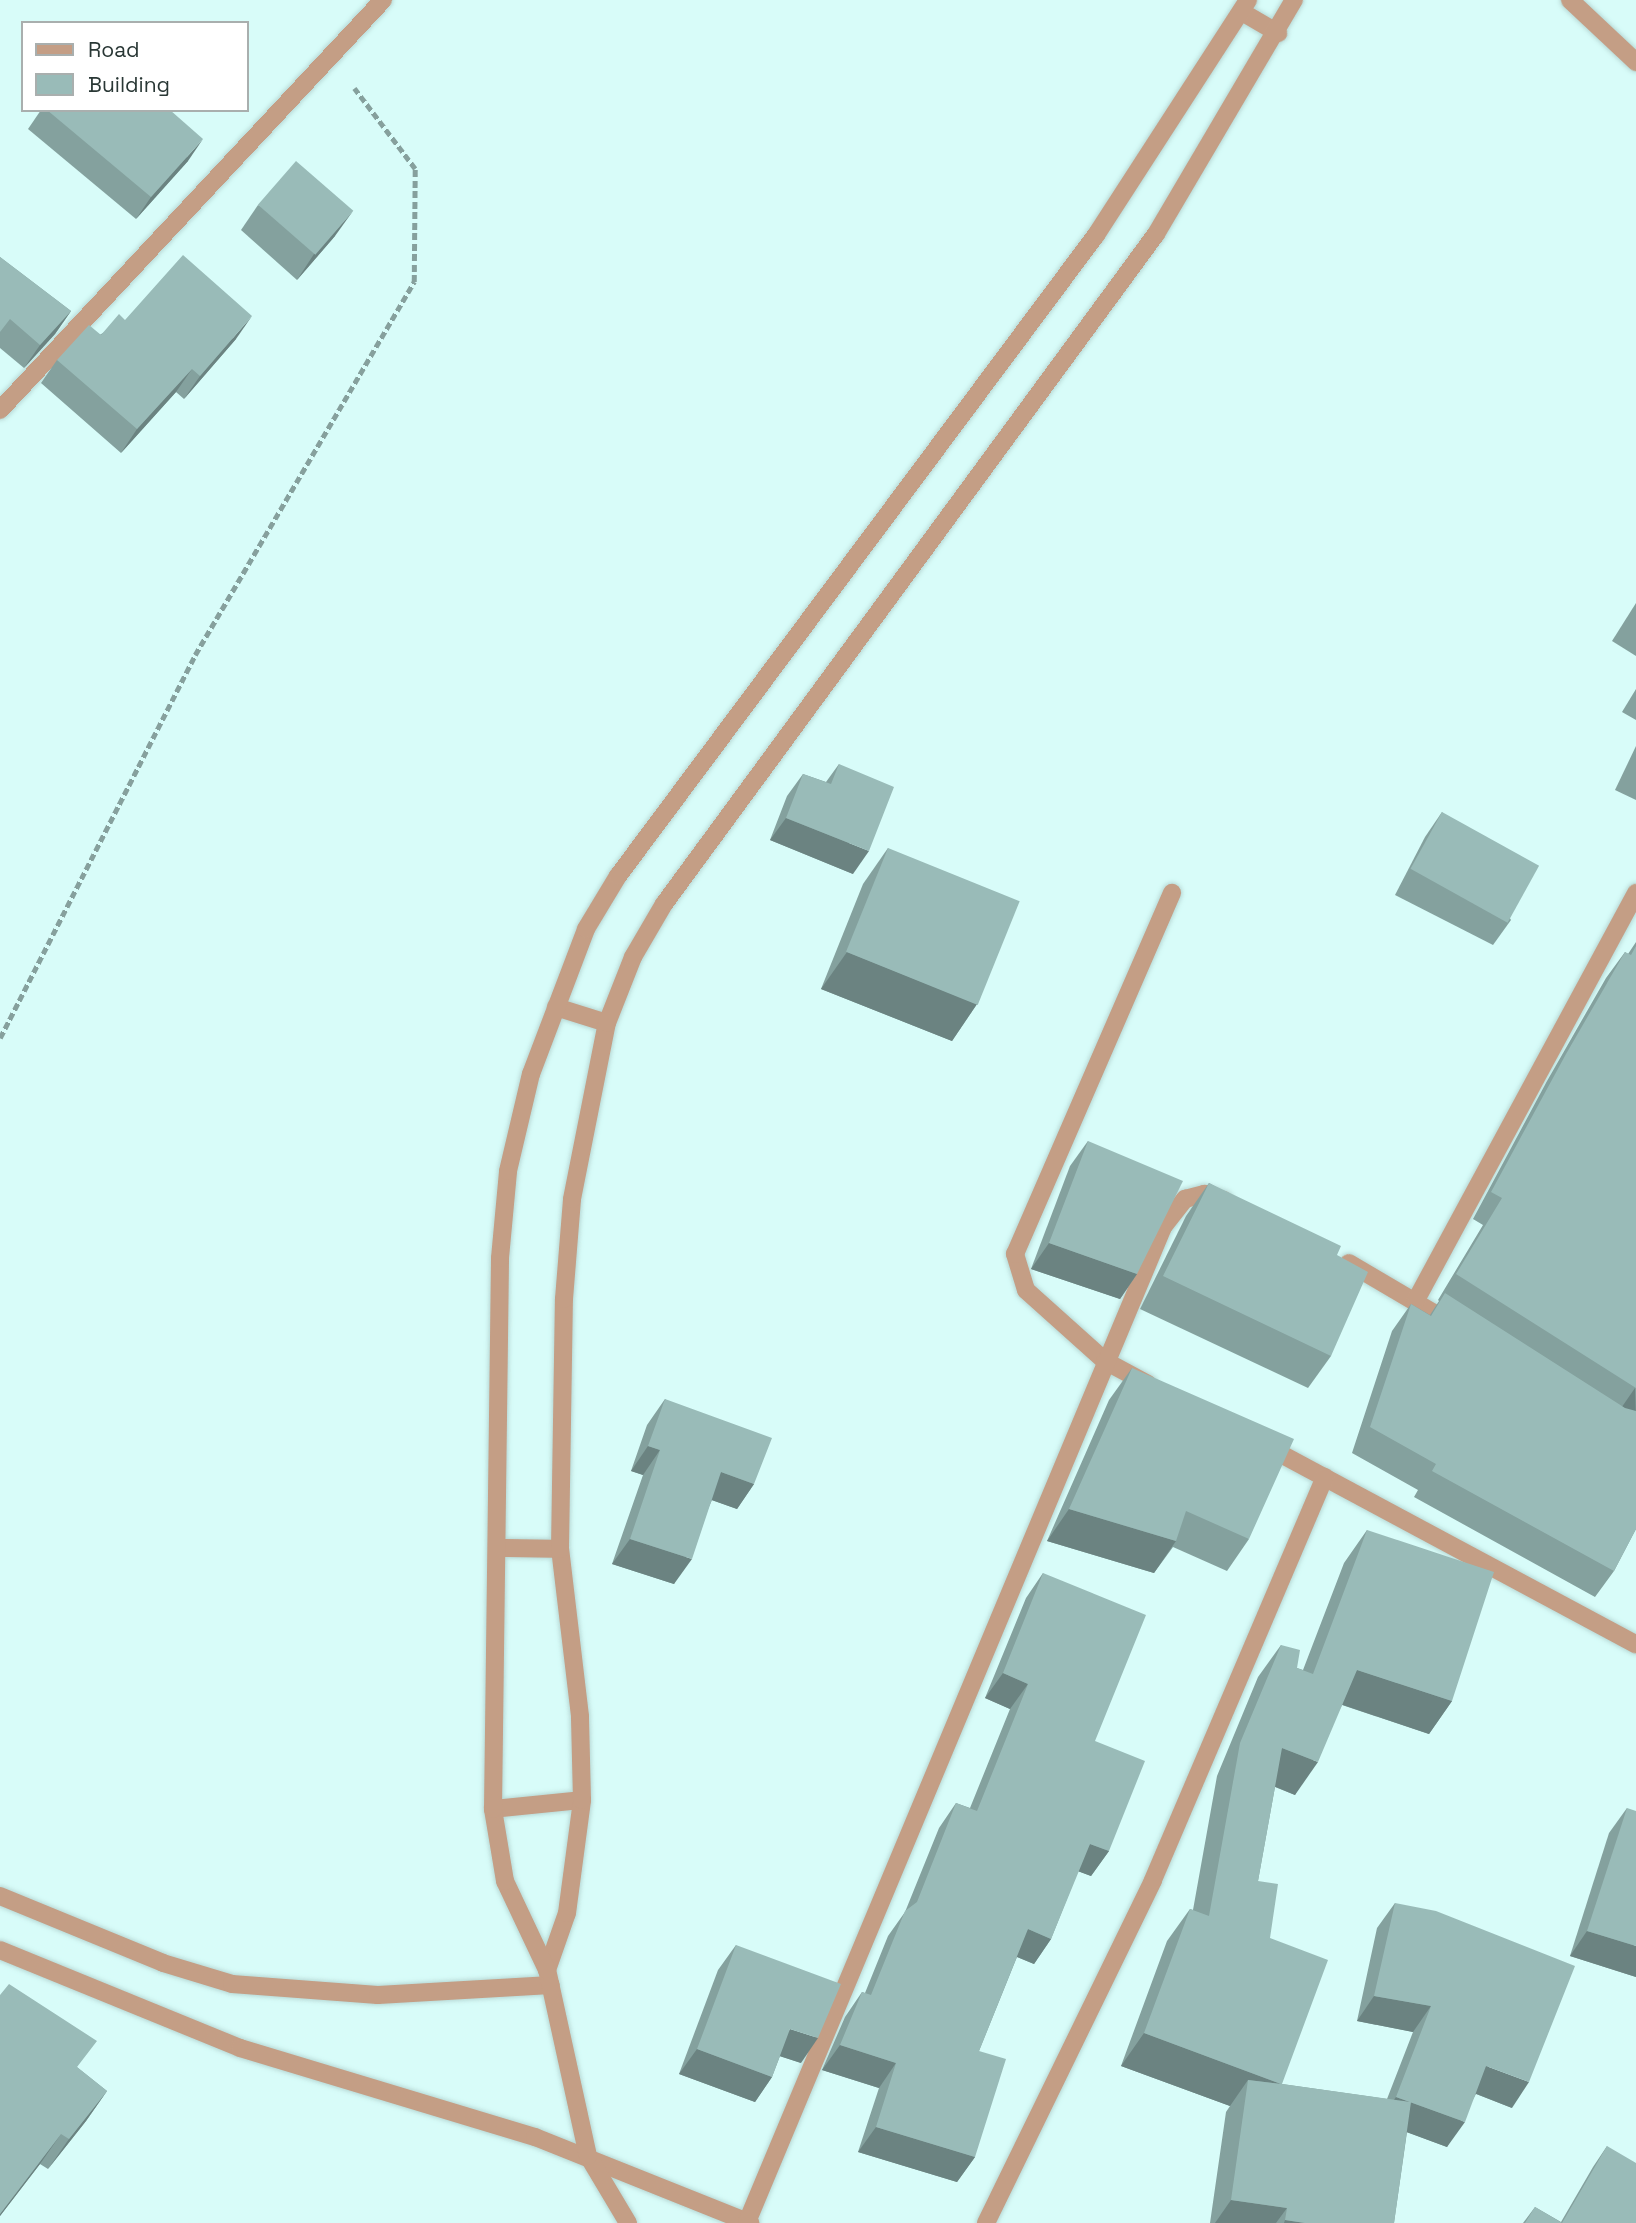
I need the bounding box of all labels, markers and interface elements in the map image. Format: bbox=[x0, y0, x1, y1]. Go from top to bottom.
legend bbox=[21, 21, 248, 112]
text: Road bbox=[88, 36, 140, 63]
text: Building bbox=[88, 71, 170, 98]

